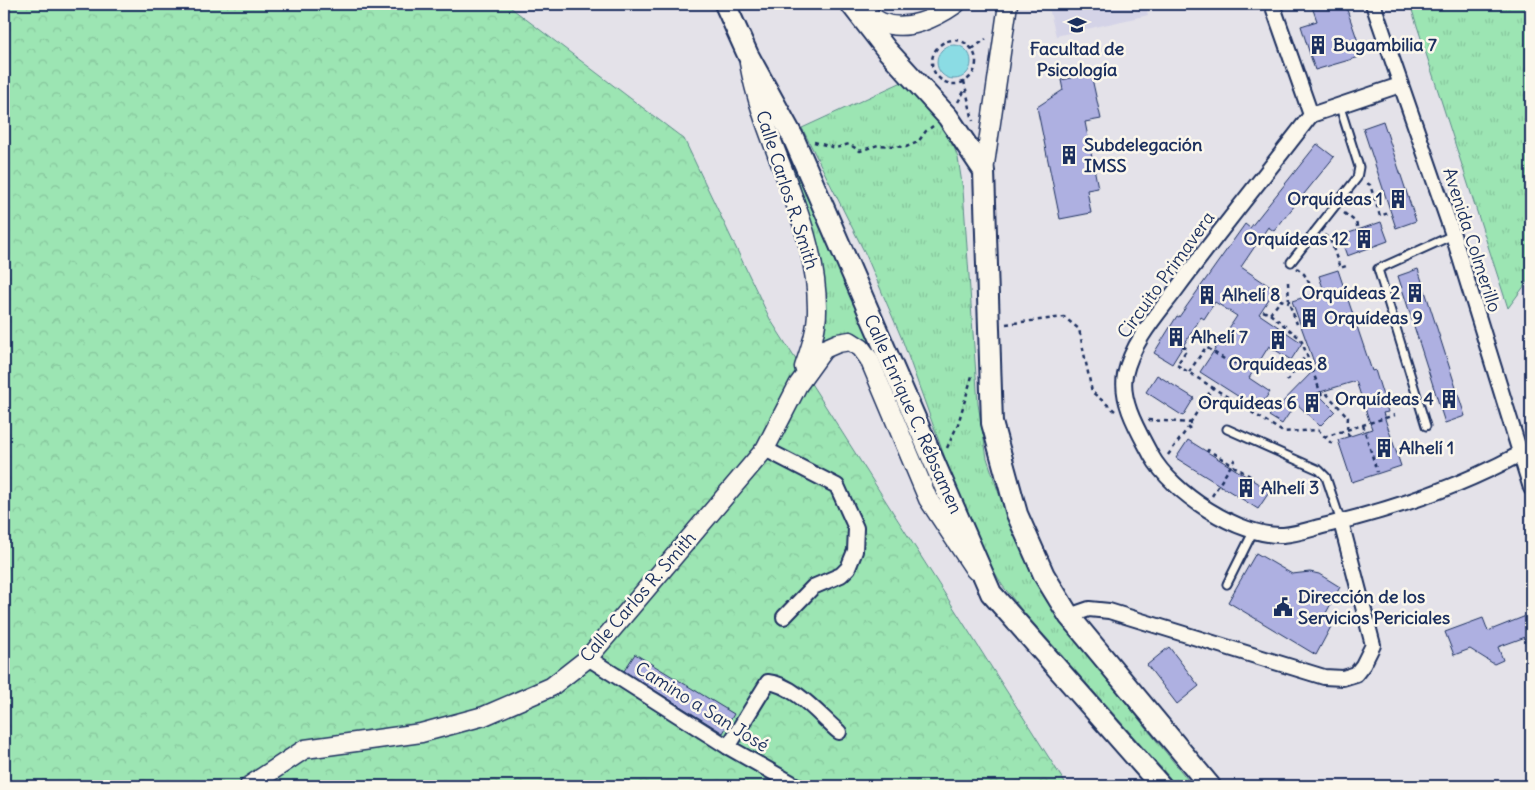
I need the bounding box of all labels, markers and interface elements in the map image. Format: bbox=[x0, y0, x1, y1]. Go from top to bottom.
school or university icon: Facultad de Psicología bbox=[1066, 14, 1088, 36]
place label: Bugambilia 7 bbox=[1333, 33, 1437, 56]
building icon: Bugambilia 7 bbox=[1307, 34, 1329, 56]
place label: Facultad de Psicología bbox=[1030, 37, 1125, 81]
street label: Calle Carlos R. Smith bbox=[751, 107, 824, 272]
place label: Subdelegación IMSS bbox=[1084, 133, 1203, 177]
building icon: Subdelegación IMSS bbox=[1058, 144, 1080, 166]
street label: Avenida Colmerillo bbox=[1438, 165, 1507, 315]
place label: Orquídeas 1 bbox=[1287, 187, 1383, 210]
building icon: Orquídeas 1 bbox=[1387, 188, 1409, 210]
street label: Circuito Primavera bbox=[1112, 207, 1219, 343]
place label: Orquídeas 12 bbox=[1243, 227, 1349, 250]
building icon: Orquídeas 12 bbox=[1353, 228, 1375, 250]
place label: Orquídeas 2 bbox=[1302, 281, 1400, 304]
building icon: Orquídeas 2 bbox=[1404, 282, 1426, 304]
place label: Alhelí 8 bbox=[1222, 283, 1280, 306]
building icon: Alhelí 8 bbox=[1196, 284, 1218, 306]
place label: Orquídeas 9 bbox=[1324, 306, 1423, 329]
building icon: Orquídeas 9 bbox=[1298, 307, 1320, 329]
street label: Calle Enrique C. Rébsamen bbox=[859, 311, 968, 517]
place label: Alhelí 7 bbox=[1191, 325, 1248, 348]
building icon: Alhelí 7 bbox=[1165, 326, 1187, 348]
building icon: Orquídeas 8 bbox=[1267, 329, 1289, 351]
place label: Orquídeas 8 bbox=[1229, 352, 1327, 375]
place label: Orquídeas 4 bbox=[1335, 387, 1435, 410]
building icon: Orquídeas 4 bbox=[1438, 388, 1460, 410]
place label: Orquídeas 6 bbox=[1198, 391, 1297, 414]
building icon: Orquídeas 6 bbox=[1301, 392, 1323, 414]
place label: Alhelí 1 bbox=[1399, 436, 1454, 459]
building icon: Alhelí 1 bbox=[1373, 437, 1395, 459]
place label: Alhelí 3 bbox=[1261, 476, 1319, 499]
building icon: Alhelí 3 bbox=[1235, 477, 1257, 499]
street label: Calle Carlos R. Smith bbox=[575, 527, 701, 667]
place label: Dirección de los Servicios Periciales bbox=[1298, 585, 1450, 629]
public building icon: Dirección de los Servicios Periciales bbox=[1272, 596, 1294, 618]
street label: Camino a San José bbox=[631, 656, 773, 757]

